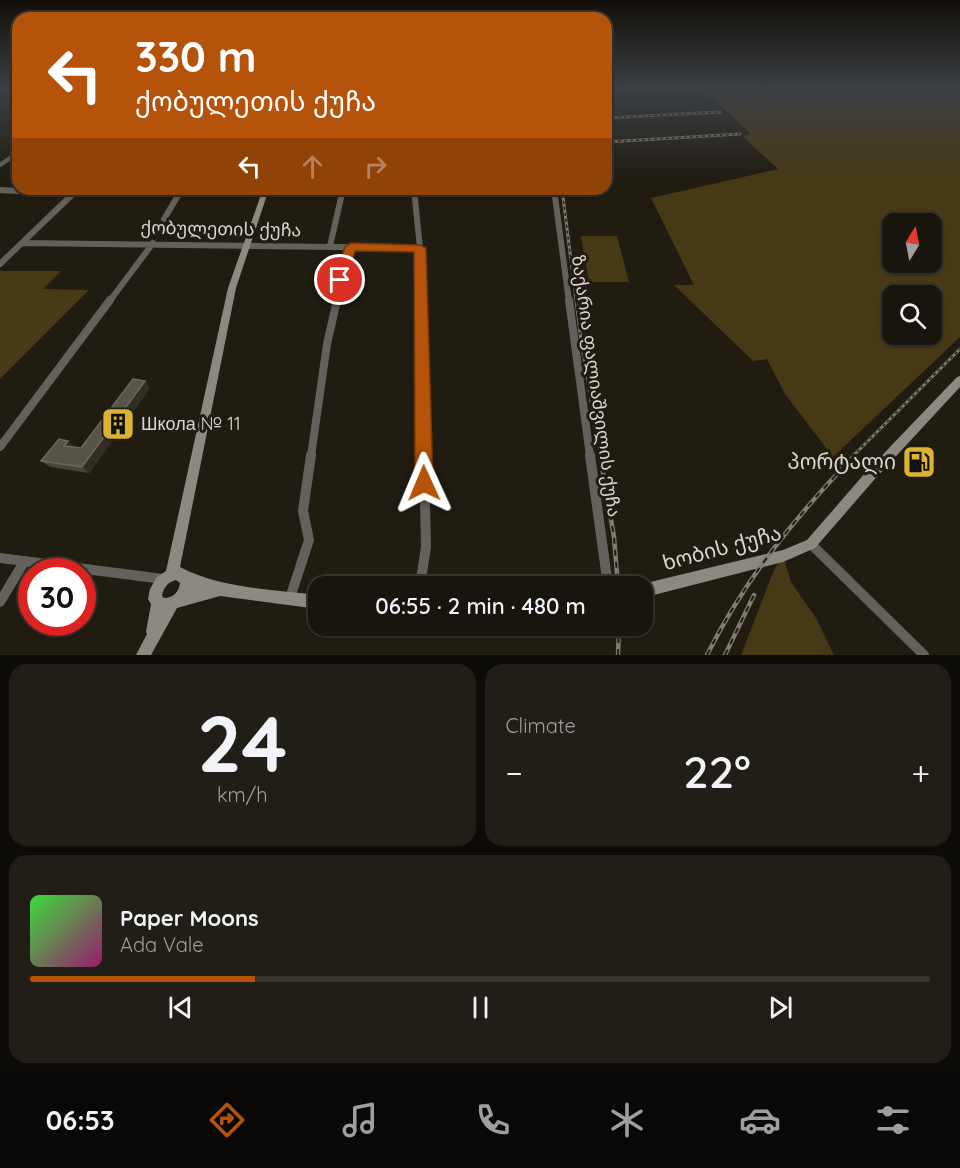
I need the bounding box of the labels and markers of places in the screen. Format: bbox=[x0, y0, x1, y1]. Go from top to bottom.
pin bbox=[314, 254, 365, 305]
building icon: Школа № 11 bbox=[100, 406, 136, 442]
place label: Школа № 11 bbox=[141, 412, 241, 435]
fuel station icon: პორტალი bbox=[901, 444, 937, 480]
place label: პორტალი bbox=[788, 448, 896, 475]

